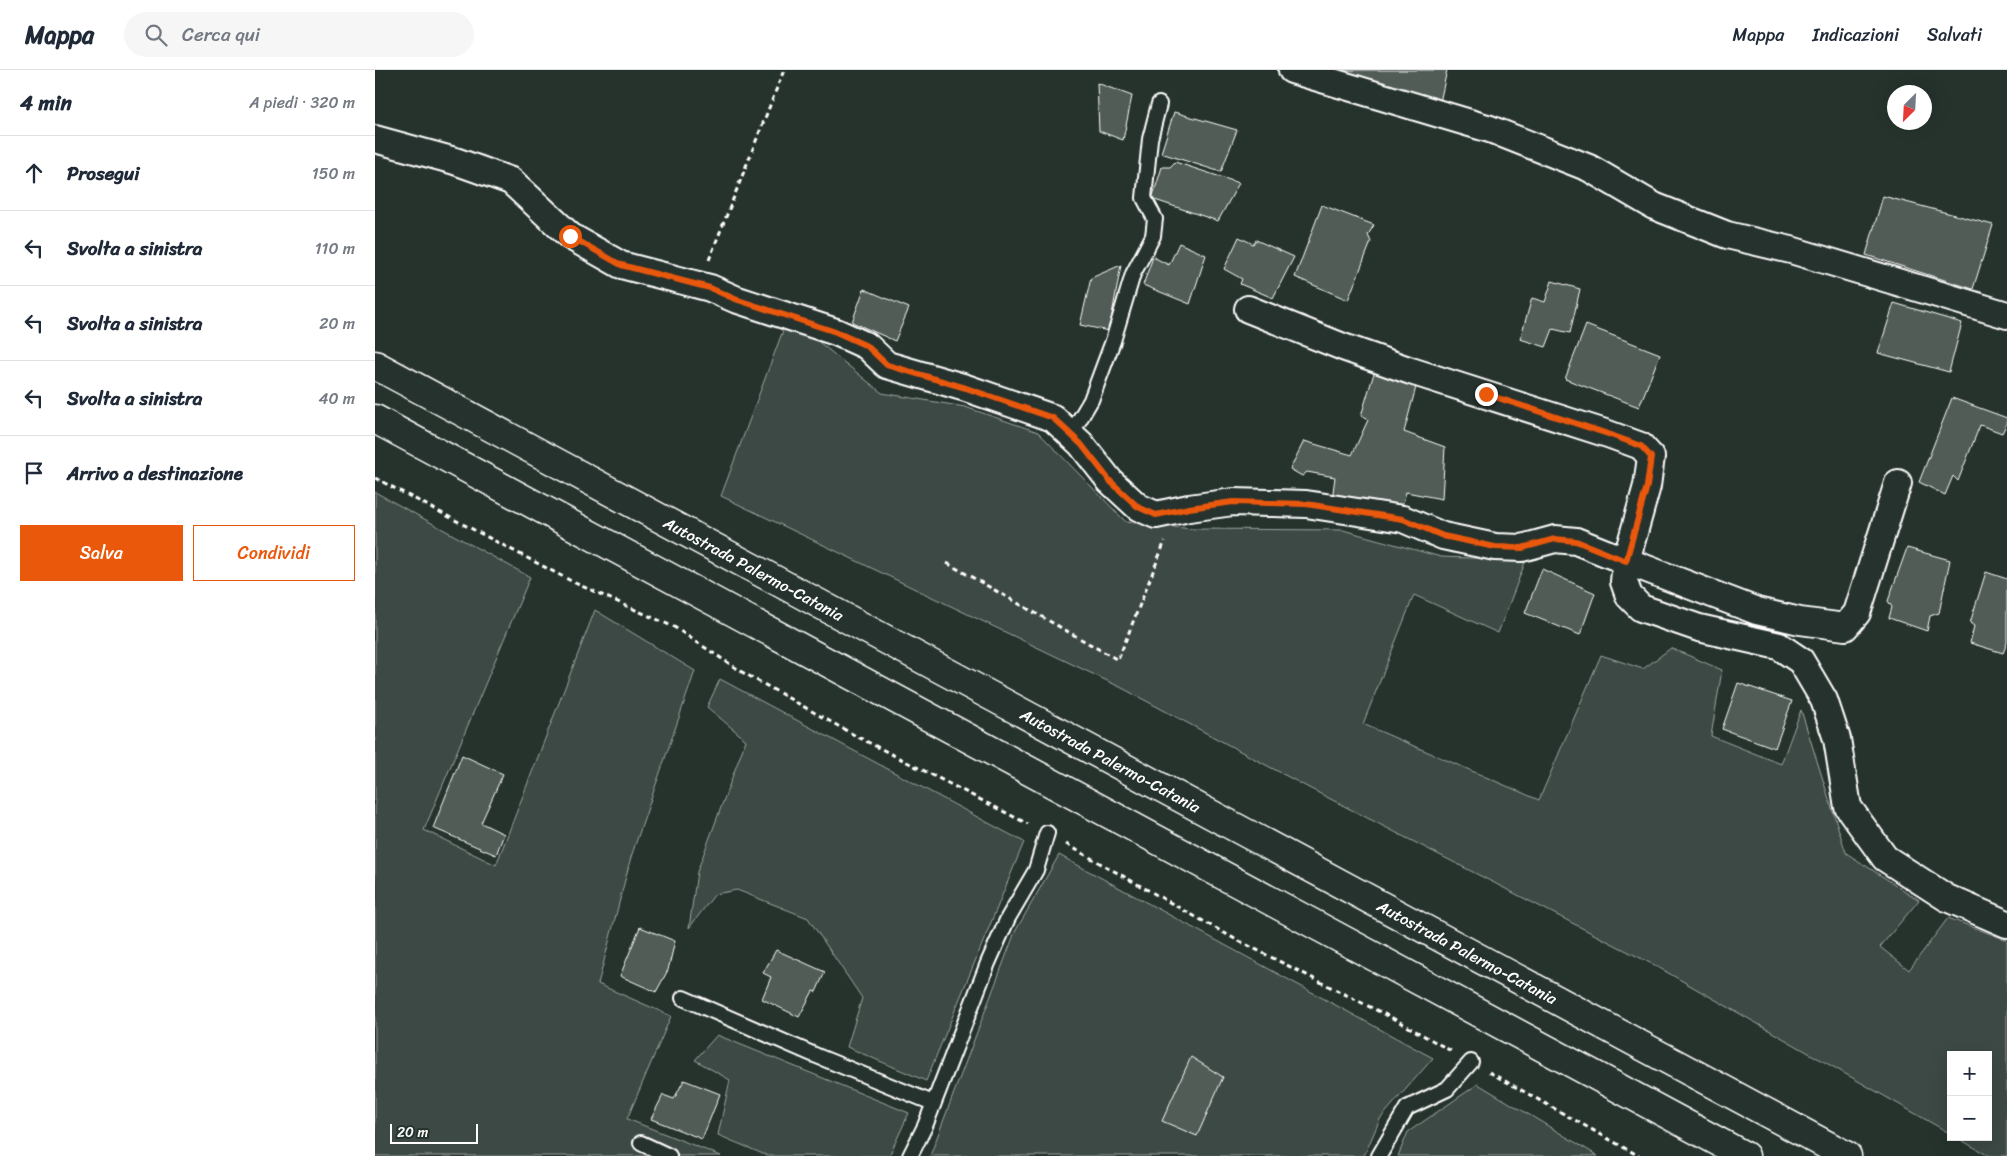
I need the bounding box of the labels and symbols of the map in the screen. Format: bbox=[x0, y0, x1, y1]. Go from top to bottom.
north arrow bbox=[1887, 85, 1932, 130]
route start bbox=[559, 225, 582, 248]
route end bbox=[1475, 383, 1498, 406]
street label: Autostrada Palermo-Catania bbox=[657, 508, 850, 630]
street label: Autostrada Palermo-Catania bbox=[1014, 700, 1207, 822]
street label: Autostrada Palermo-Catania bbox=[1371, 891, 1563, 1013]
scale bar bbox=[390, 1121, 477, 1144]

